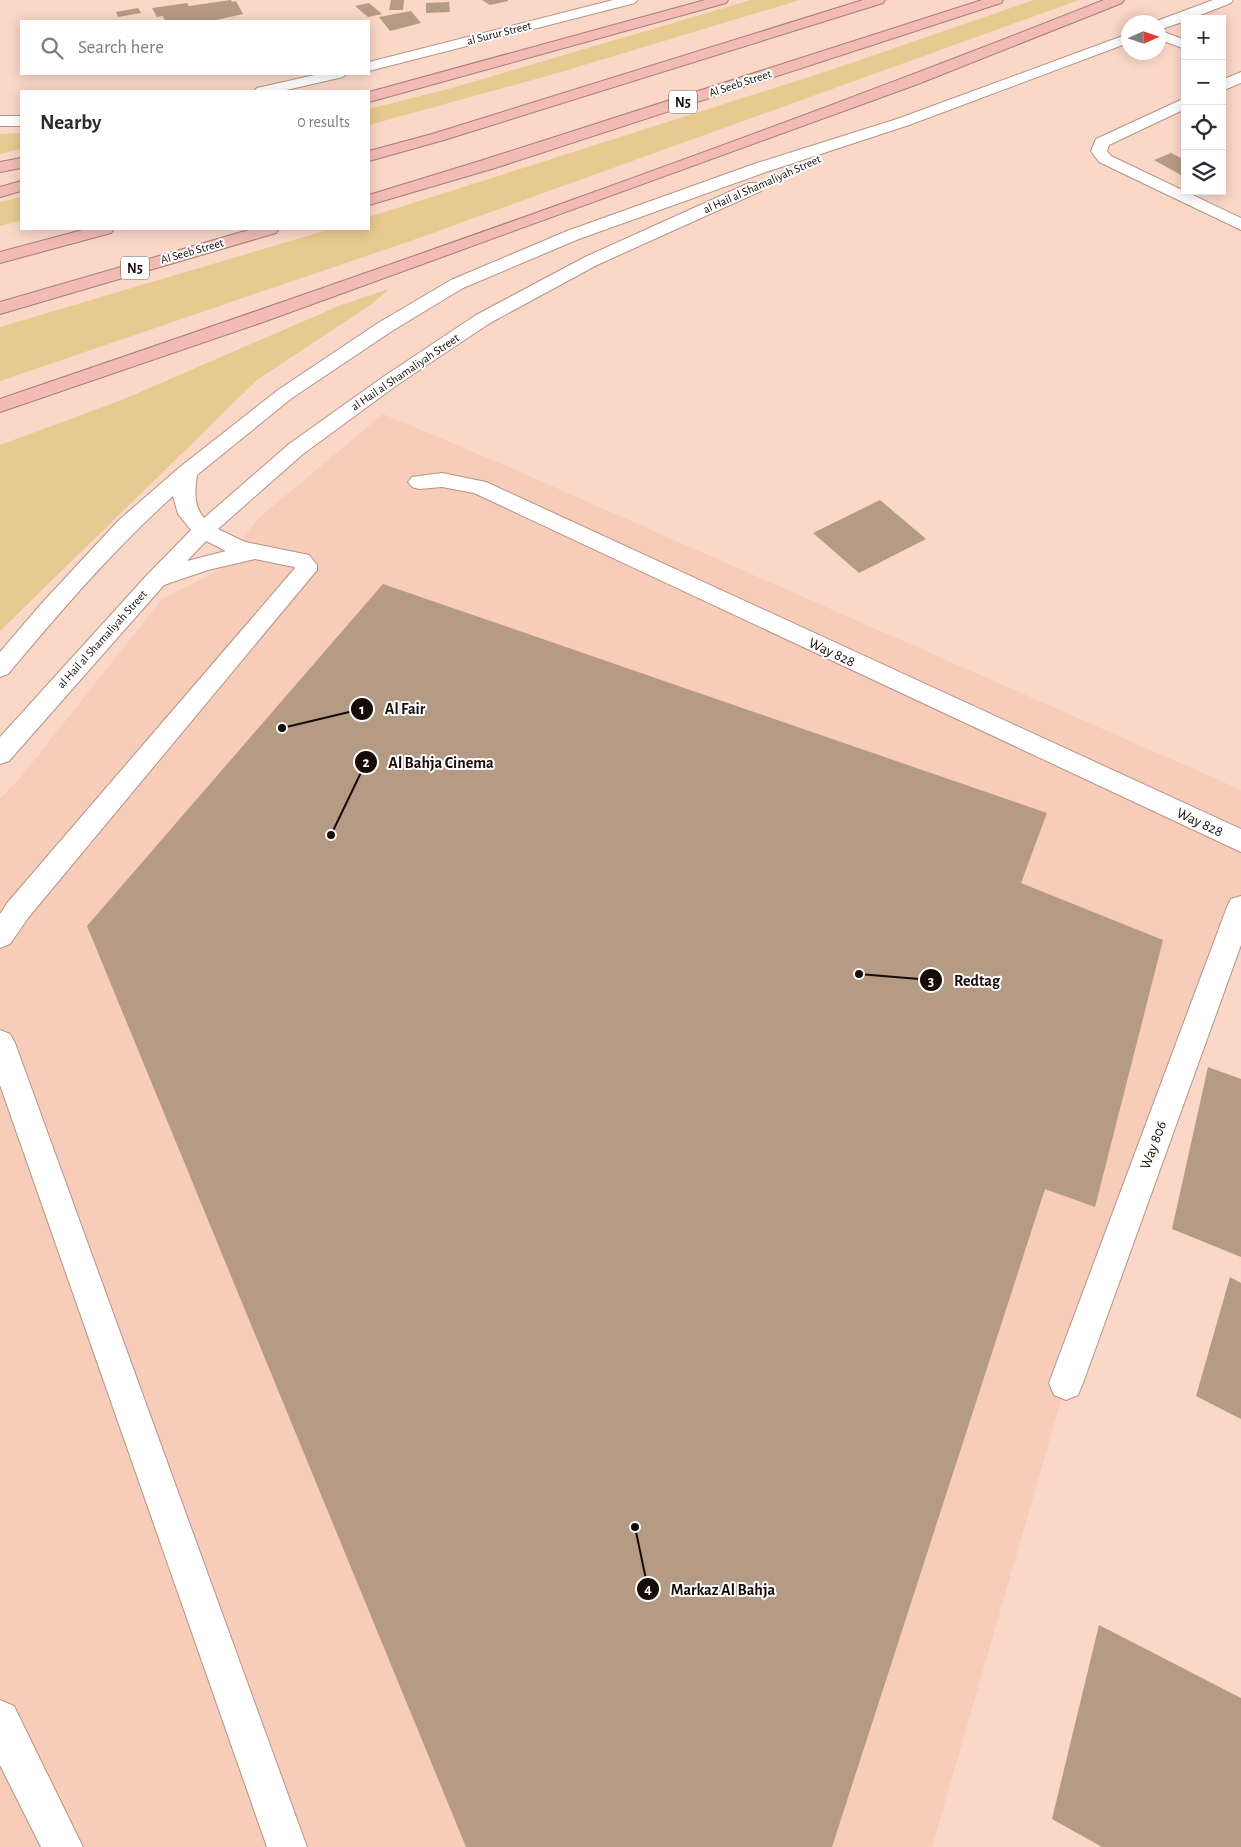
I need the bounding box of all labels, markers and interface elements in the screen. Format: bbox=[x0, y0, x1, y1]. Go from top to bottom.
north arrow bbox=[1121, 15, 1166, 60]
map controls bbox=[1181, 15, 1226, 195]
button: + bbox=[1181, 15, 1226, 60]
street label: al Surur Street bbox=[465, 19, 533, 47]
search box bbox=[20, 20, 370, 75]
icon: search bbox=[38, 34, 66, 62]
text: Search here bbox=[78, 38, 164, 57]
button: − bbox=[1181, 60, 1226, 105]
street label: Al Seeb Street bbox=[707, 67, 773, 99]
road number: N5 bbox=[669, 90, 697, 114]
button: locate bbox=[1181, 105, 1226, 150]
text: Nearby bbox=[40, 112, 101, 133]
text: 0 results bbox=[297, 114, 350, 130]
button: layers bbox=[1181, 150, 1226, 195]
street label: al Hail al Shamaliyah Street bbox=[701, 153, 823, 216]
street label: Al Seeb Street bbox=[159, 236, 225, 266]
road number: N5 bbox=[121, 256, 149, 280]
street label: al Hail al Shamaliyah Street bbox=[349, 331, 462, 413]
street label: al Hail al Shamaliyah Street bbox=[55, 587, 150, 691]
street label: Way 828 bbox=[806, 635, 857, 670]
callout: Al Fair bbox=[350, 693, 435, 724]
text: Al Fair bbox=[385, 701, 426, 717]
text: 1 bbox=[359, 702, 365, 717]
callout: Al Bahja Cinema bbox=[353, 747, 504, 778]
text: 2 bbox=[362, 755, 370, 770]
text: Al Bahja Cinema bbox=[388, 755, 494, 772]
street label: Way 828 bbox=[1174, 805, 1225, 840]
callout: Redtag bbox=[919, 965, 1010, 996]
text: Redtag bbox=[954, 973, 1001, 989]
text: 3 bbox=[928, 974, 934, 989]
street label: Way 806 bbox=[1138, 1119, 1169, 1171]
callout: Markaz Al Bahja bbox=[635, 1574, 785, 1605]
text: 4 bbox=[644, 1582, 652, 1597]
text: Markaz Al Bahja bbox=[671, 1582, 775, 1599]

